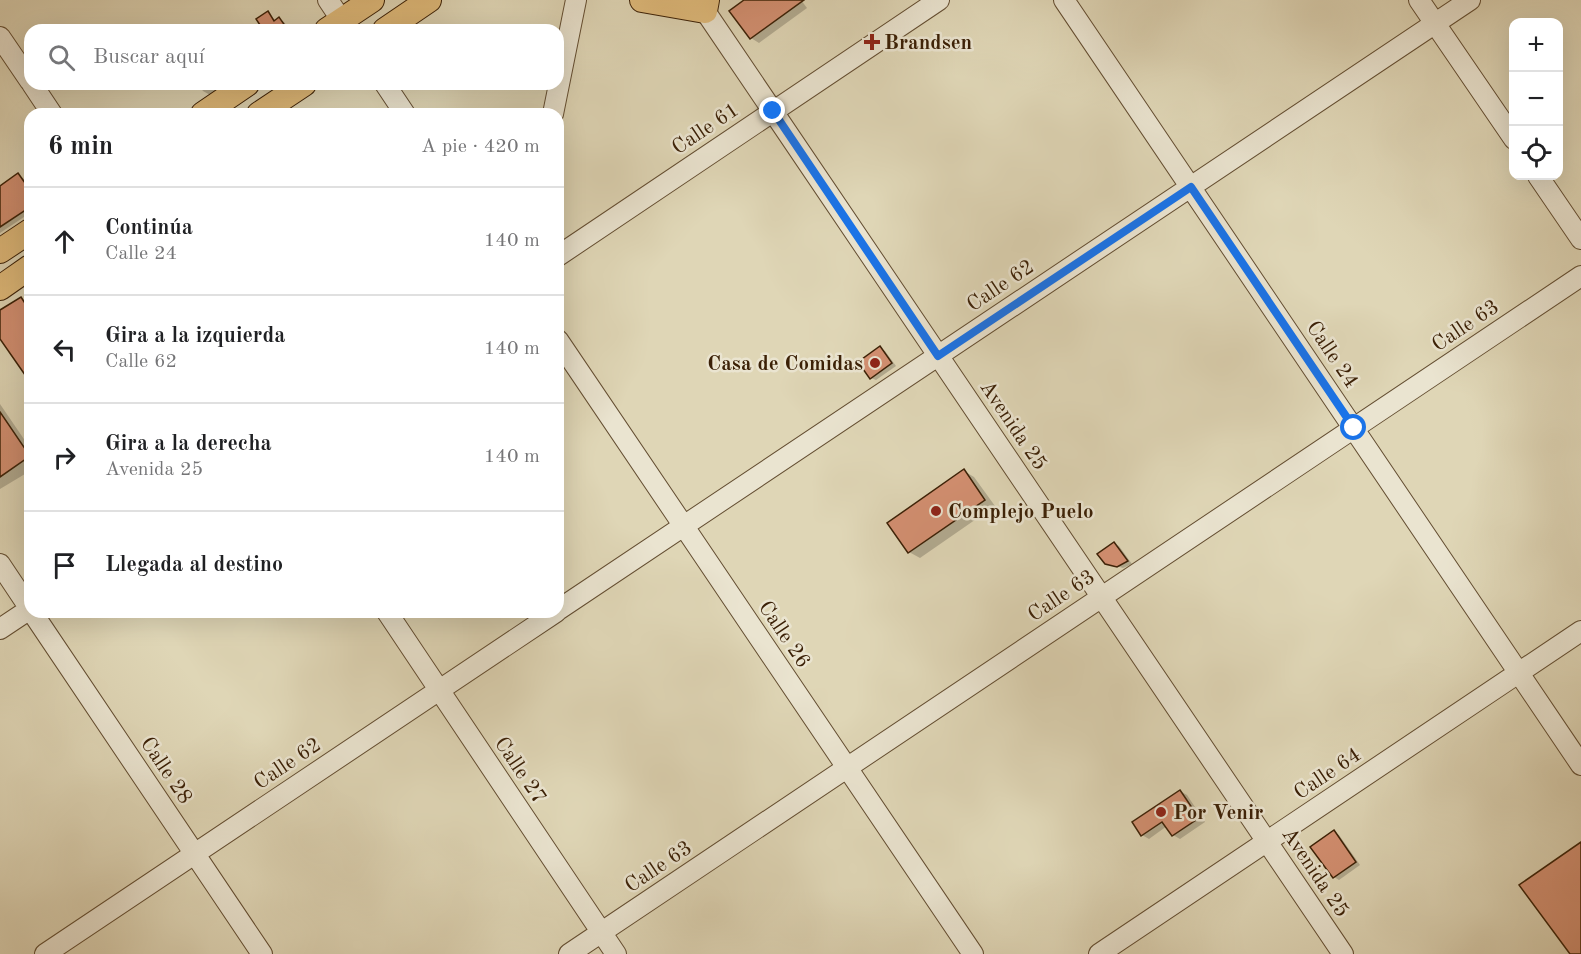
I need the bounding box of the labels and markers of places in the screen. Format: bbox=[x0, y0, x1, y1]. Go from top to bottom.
place label: Brandsen bbox=[884, 33, 972, 54]
marker: Brandsen bbox=[865, 35, 879, 49]
place label: Casa de Comidas bbox=[707, 354, 863, 375]
marker: Casa de Comidas bbox=[868, 356, 882, 370]
place label: Complejo Puelo bbox=[948, 502, 1094, 523]
marker: Complejo Puelo bbox=[929, 504, 943, 518]
place label: Por Venir bbox=[1173, 803, 1263, 824]
marker: Por Venir bbox=[1154, 805, 1168, 819]

